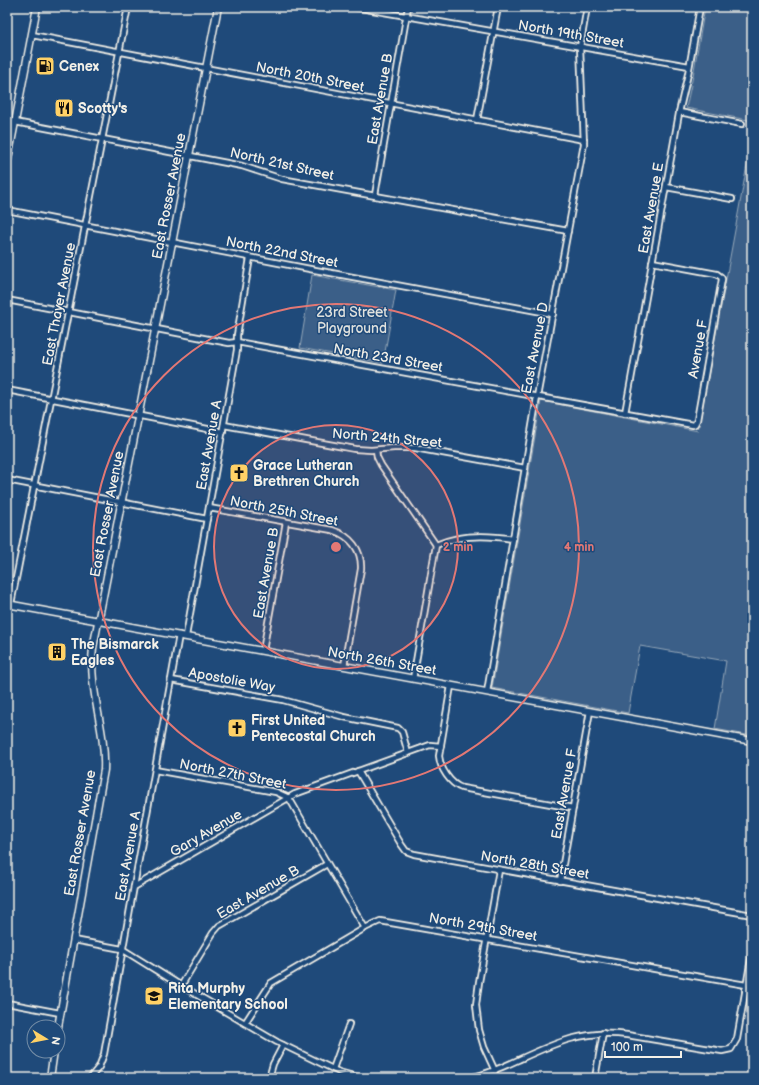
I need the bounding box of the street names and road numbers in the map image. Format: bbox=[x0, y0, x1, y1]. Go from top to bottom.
street label: North 19th Street bbox=[517, 16, 626, 52]
street label: East Avenue B bbox=[364, 52, 396, 146]
street label: North 20th Street bbox=[254, 58, 366, 96]
street label: East Rosser Avenue bbox=[148, 132, 190, 260]
street label: North 21st Street bbox=[228, 144, 336, 184]
street label: East Avenue E bbox=[635, 161, 667, 255]
street label: North 22nd Street bbox=[224, 233, 340, 271]
street label: East Thayer Avenue bbox=[39, 241, 79, 367]
street label: East Avenue D bbox=[518, 301, 552, 395]
street label: Avenue F bbox=[684, 318, 712, 380]
street label: North 23rd Street bbox=[332, 340, 445, 376]
street label: East Avenue A bbox=[193, 398, 225, 492]
street label: North 24th Street bbox=[331, 425, 443, 451]
street label: East Rosser Avenue bbox=[86, 450, 128, 578]
street label: North 25th Street bbox=[228, 492, 340, 530]
street label: East Avenue B bbox=[250, 526, 282, 620]
street label: North 26th Street bbox=[326, 643, 438, 679]
street label: Apostolie Way bbox=[187, 664, 277, 696]
street label: East Avenue F bbox=[548, 747, 580, 840]
street label: North 27th Street bbox=[178, 755, 289, 793]
street label: East Rosser Avenue bbox=[61, 768, 99, 898]
street label: Gary Avenue bbox=[167, 806, 245, 860]
street label: East Avenue A bbox=[112, 809, 144, 903]
street label: North 28th Street bbox=[479, 847, 591, 883]
street label: East Avenue B bbox=[214, 861, 303, 922]
street label: North 29th Street bbox=[427, 909, 539, 945]

